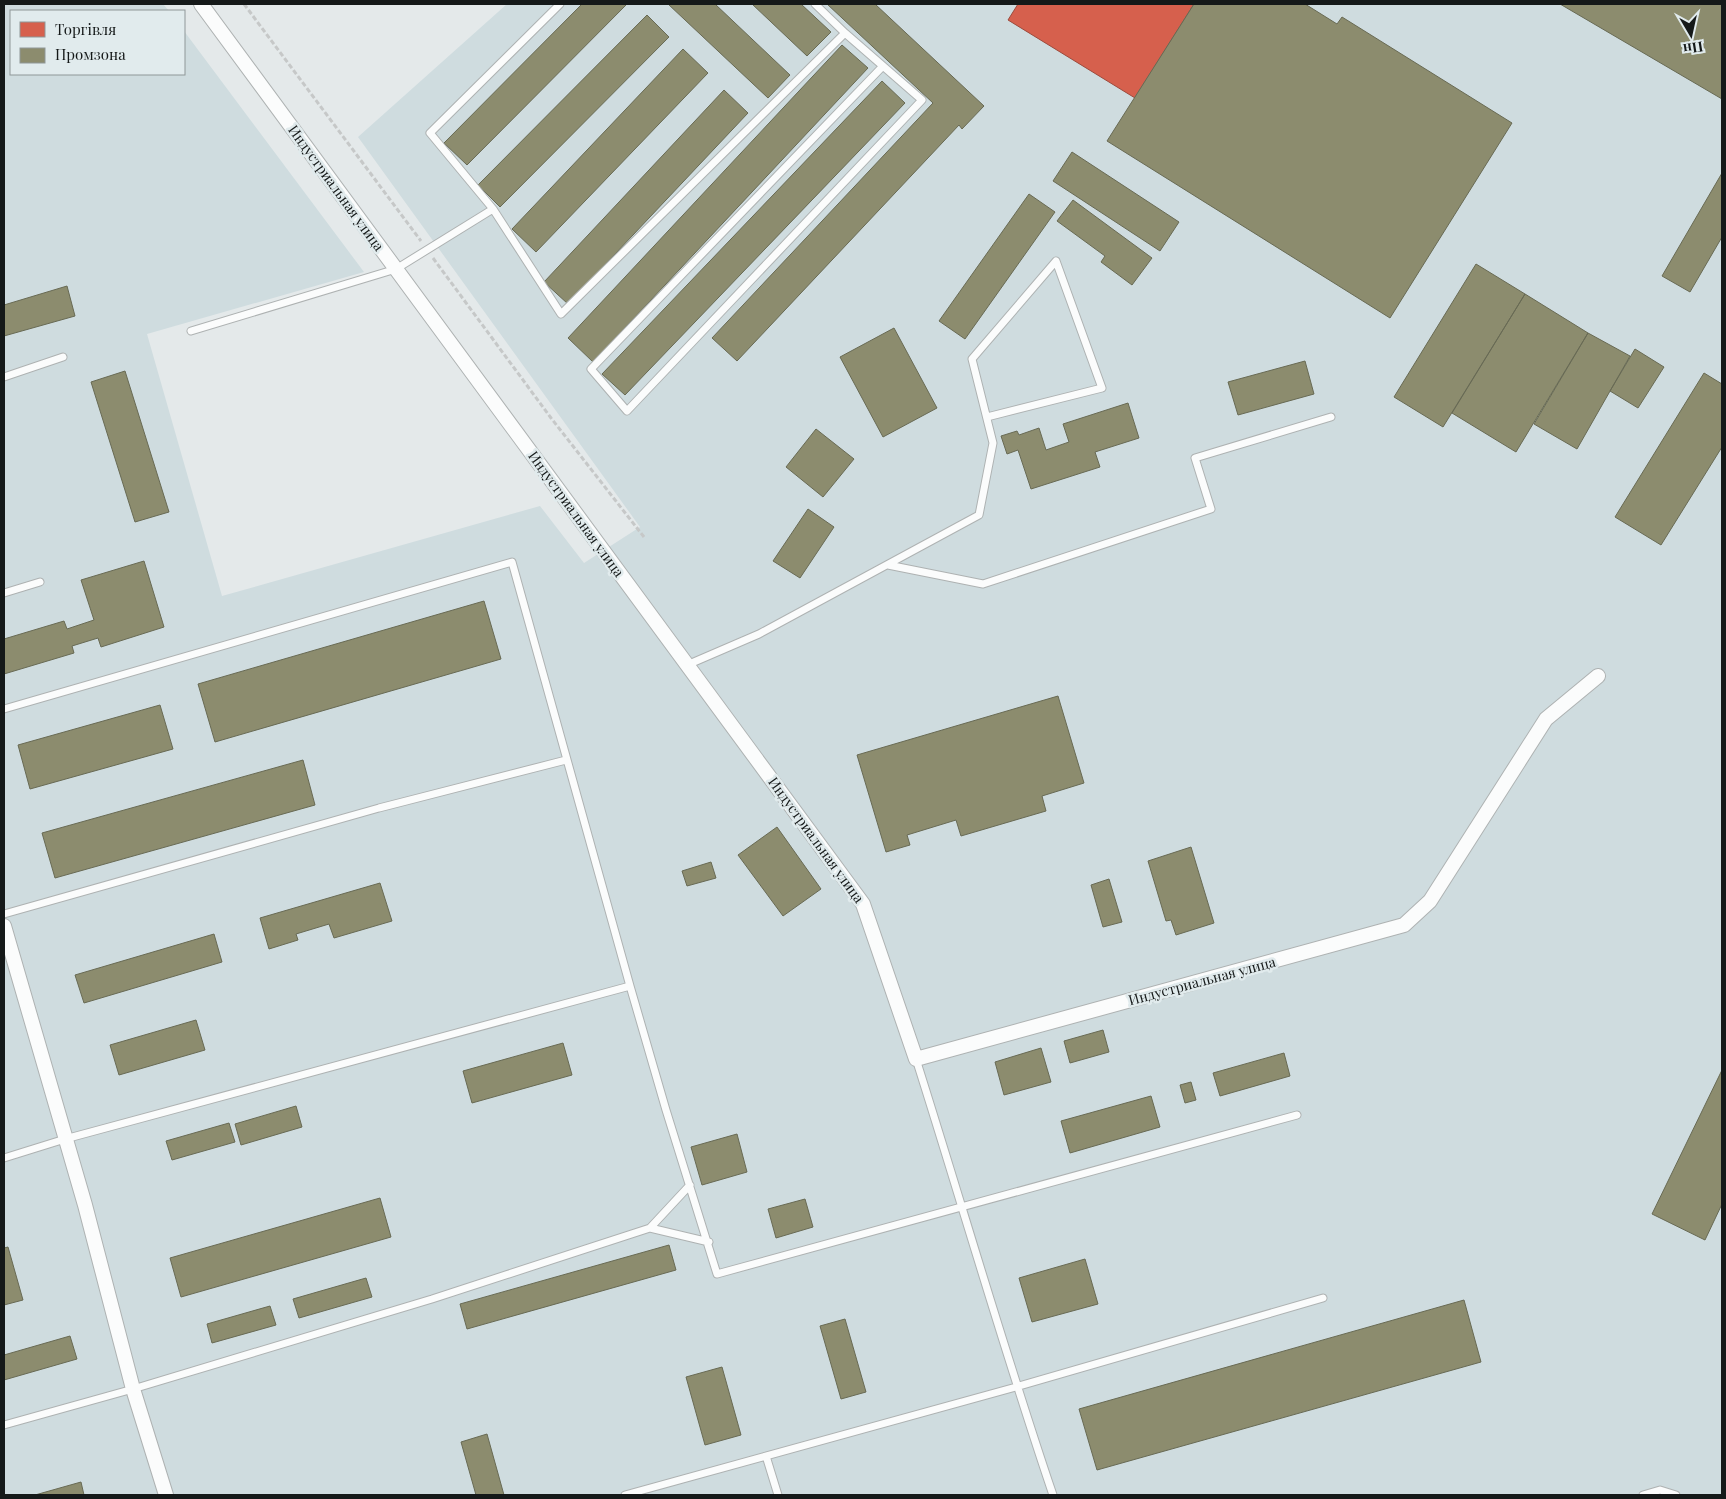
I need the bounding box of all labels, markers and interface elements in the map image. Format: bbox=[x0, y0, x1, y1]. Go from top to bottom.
legend bbox=[10, 10, 185, 75]
north arrow bbox=[1666, 10, 1716, 60]
text: Торгівля bbox=[55, 19, 116, 39]
text: Пн bbox=[1682, 37, 1705, 59]
text: Промзона bbox=[55, 44, 126, 64]
street label: Индустриальная улица bbox=[284, 121, 389, 255]
street label: Индустриальная улица bbox=[524, 447, 629, 581]
street label: Индустриальная улица bbox=[764, 773, 869, 907]
street label: Индустриальная улица bbox=[1126, 952, 1278, 1009]

